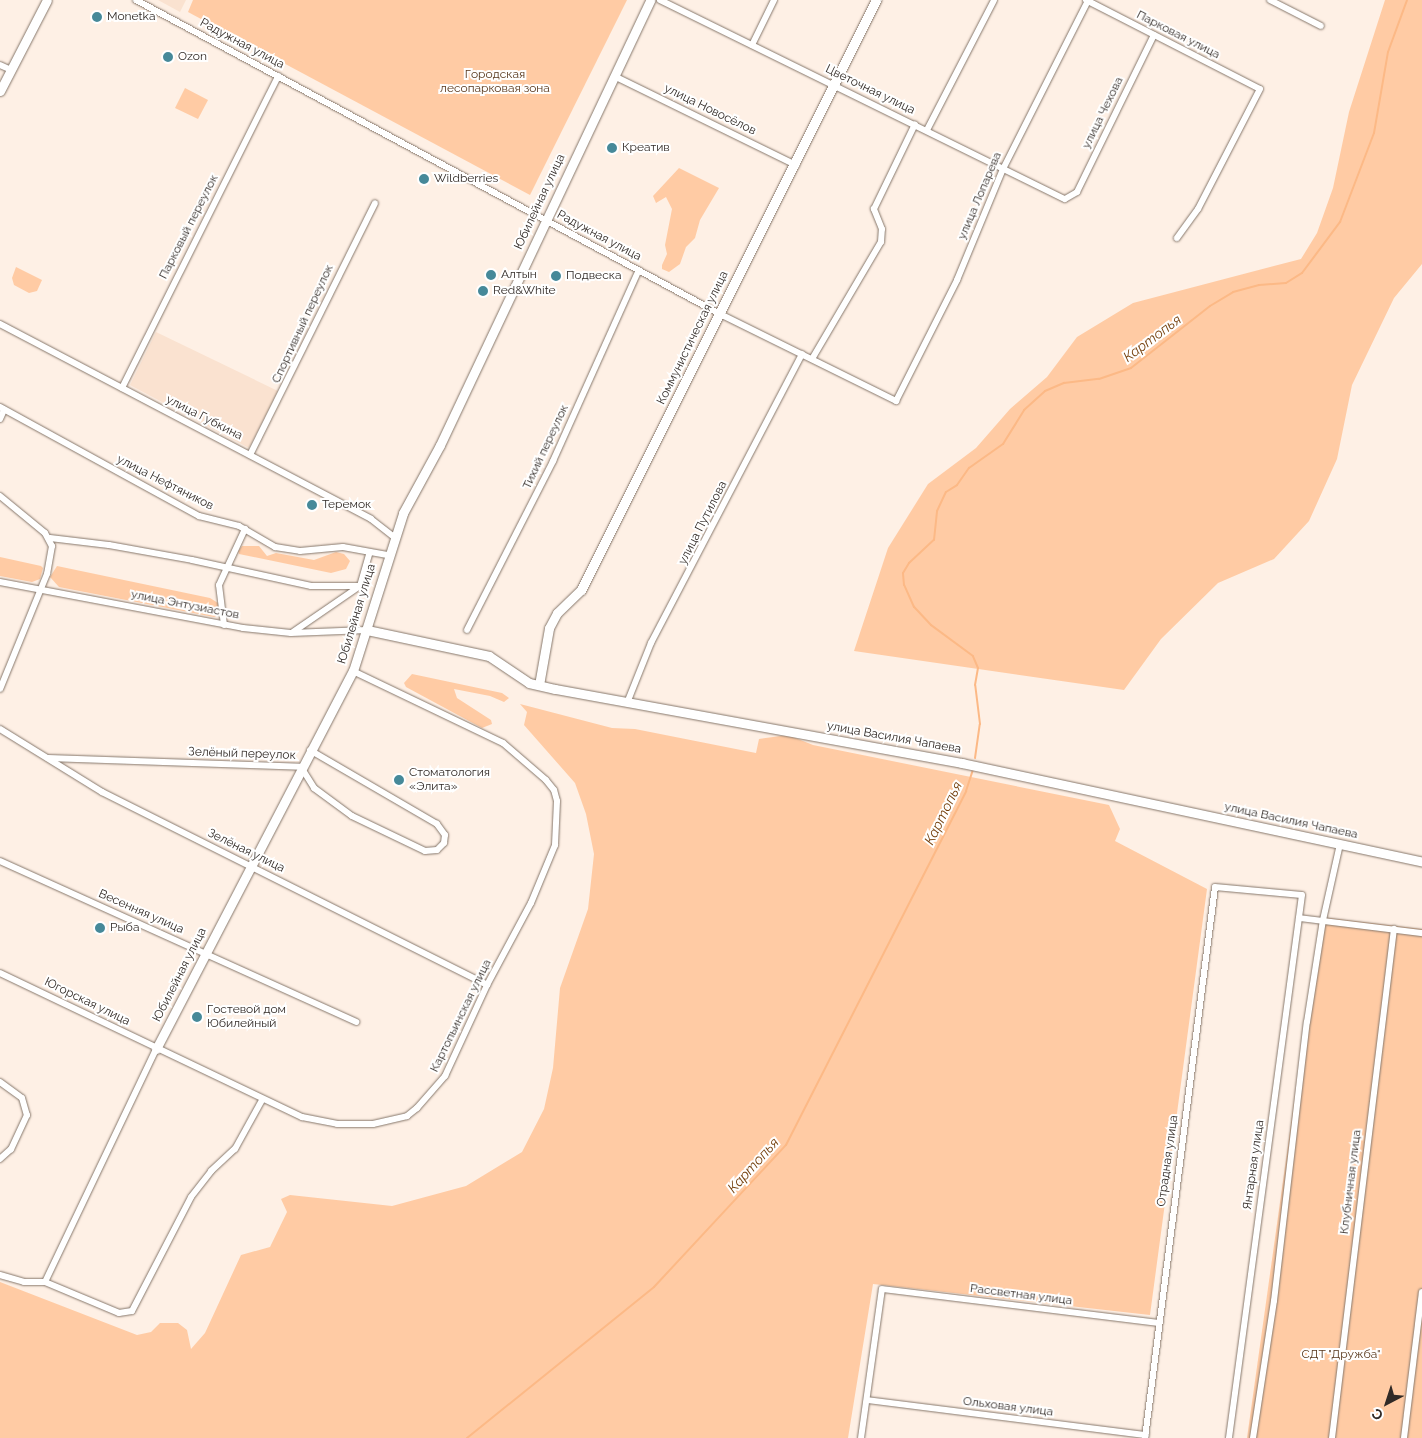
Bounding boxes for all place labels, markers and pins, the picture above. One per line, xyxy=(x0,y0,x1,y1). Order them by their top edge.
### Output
place label: Monetka xyxy=(107,10,155,24)
marker: Monetka xyxy=(91,11,103,23)
place label: Ozon xyxy=(178,50,207,64)
marker: Ozon xyxy=(162,51,174,63)
place label: Креатив xyxy=(622,141,670,155)
marker: Креатив xyxy=(606,142,618,154)
place label: Wildberries xyxy=(434,172,498,186)
marker: Wildberries xyxy=(418,173,430,185)
place label: Алтын xyxy=(501,268,537,282)
marker: Алтын xyxy=(485,269,497,281)
place label: Подвеска xyxy=(566,269,621,283)
marker: Подвеска xyxy=(550,270,562,282)
place label: Red&White xyxy=(493,284,556,298)
marker: Red&White xyxy=(477,285,489,297)
place label: Теремок xyxy=(322,498,371,512)
marker: Теремок xyxy=(306,499,318,511)
place label: Стоматология «Элита» xyxy=(409,766,490,794)
marker: Стоматология «Элита» xyxy=(393,774,405,786)
place label: Рыба xyxy=(110,921,139,935)
marker: Рыба xyxy=(94,922,106,934)
place label: Гостевой дом Юбилейный xyxy=(207,1003,286,1031)
marker: Гостевой дом Юбилейный xyxy=(191,1011,203,1023)

